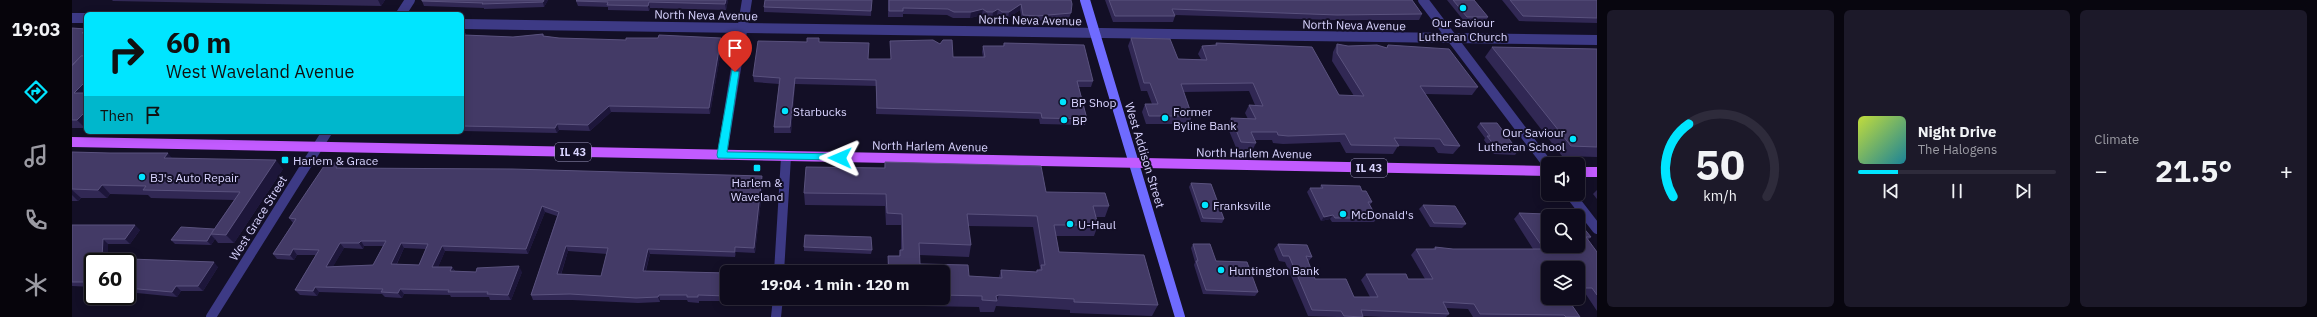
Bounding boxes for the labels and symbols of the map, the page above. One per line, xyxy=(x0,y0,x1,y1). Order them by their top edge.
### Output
marker: Our Saviour Lutheran Church xyxy=(1458,3,1468,13)
street label: North Neva Avenue xyxy=(654,7,758,23)
street label: North Neva Avenue xyxy=(978,12,1082,28)
place label: Our Saviour Lutheran Church xyxy=(1418,15,1508,44)
street label: North Neva Avenue xyxy=(1302,17,1406,33)
pin xyxy=(718,31,752,72)
place label: BP Shop xyxy=(1071,95,1116,110)
marker: BP Shop xyxy=(1058,97,1068,107)
street label: West Addison Street xyxy=(1122,100,1168,210)
place label: Starbucks xyxy=(793,104,847,119)
place label: Former Byline Bank xyxy=(1173,104,1237,133)
marker: Starbucks xyxy=(780,106,790,116)
place label: BP xyxy=(1072,113,1087,128)
marker: Former Byline Bank xyxy=(1160,113,1170,123)
marker: BP xyxy=(1059,115,1069,125)
place label: Our Saviour Lutheran School xyxy=(1478,125,1566,154)
marker: Our Saviour Lutheran School xyxy=(1568,134,1578,144)
position arrow xyxy=(819,137,861,179)
street label: North Harlem Avenue xyxy=(872,137,989,155)
road number: IL 43 xyxy=(555,143,591,161)
street label: North Harlem Avenue xyxy=(1196,144,1313,162)
place label: Harlem & Grace xyxy=(293,153,379,168)
marker: Harlem & Grace xyxy=(280,155,290,165)
road number: IL 43 xyxy=(1351,159,1387,177)
marker: Harlem & Waveland xyxy=(752,163,762,173)
place label: BJ's Auto Repair xyxy=(150,170,239,185)
marker: BJ's Auto Repair xyxy=(137,172,147,182)
street label: West Grace Street xyxy=(226,173,290,263)
place label: Harlem & Waveland xyxy=(731,175,783,204)
place label: Franksville xyxy=(1213,198,1271,213)
marker: Franksville xyxy=(1200,200,1210,210)
place label: McDonald's xyxy=(1351,207,1414,222)
marker: McDonald's xyxy=(1338,209,1348,219)
place label: U-Haul xyxy=(1078,217,1116,232)
marker: U-Haul xyxy=(1065,219,1075,229)
speed limit sign: 60 xyxy=(84,253,136,305)
place label: Huntington Bank xyxy=(1229,263,1320,278)
marker: Huntington Bank xyxy=(1216,265,1226,275)

